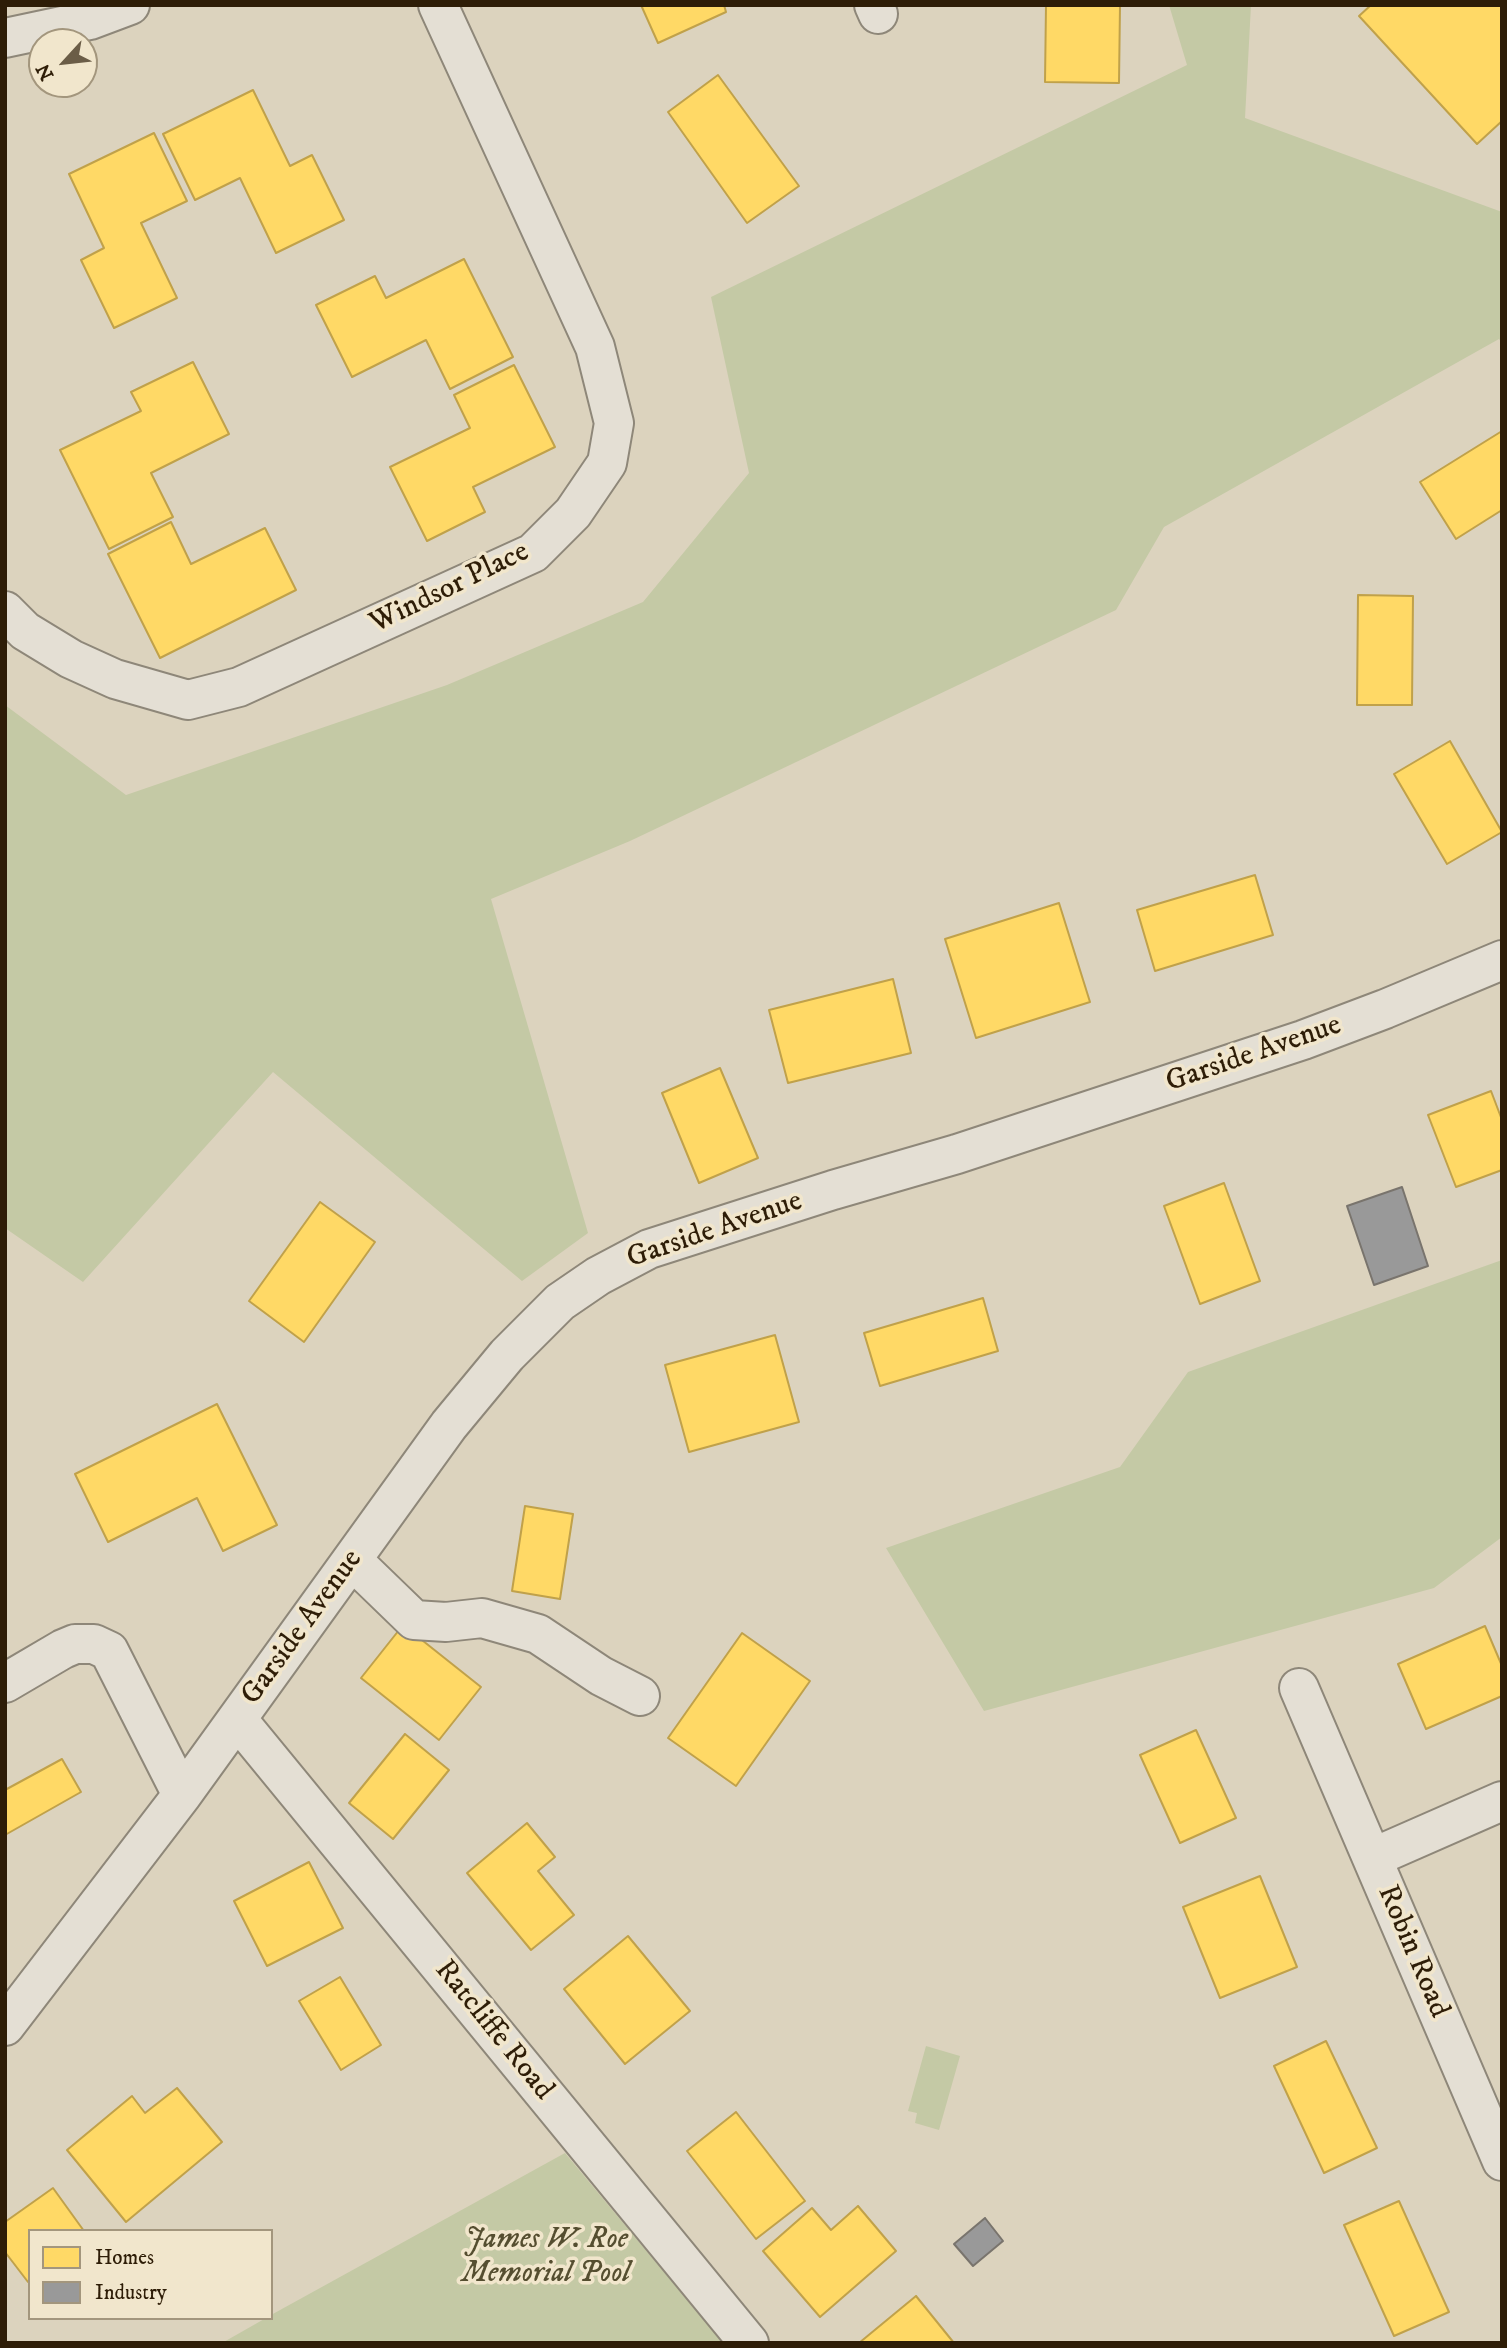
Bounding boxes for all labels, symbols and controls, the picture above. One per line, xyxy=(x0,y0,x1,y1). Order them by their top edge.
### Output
north arrow xyxy=(28,28,98,98)
text: N xyxy=(32,60,59,84)
street label: Windsor Place xyxy=(365,535,535,643)
street label: Garside Avenue xyxy=(1162,1008,1346,1102)
street label: Garside Avenue xyxy=(623,1184,807,1278)
street label: Garside Avenue xyxy=(235,1543,371,1713)
street label: Robin Road xyxy=(1368,1880,1456,2024)
street label: Ratcliffe Road xyxy=(426,1954,560,2108)
park label: James W. Roe Memorial Pool xyxy=(462,2223,630,2294)
legend xyxy=(28,2229,273,2320)
text: Homes xyxy=(95,2245,154,2271)
text: Industry xyxy=(95,2280,167,2306)

